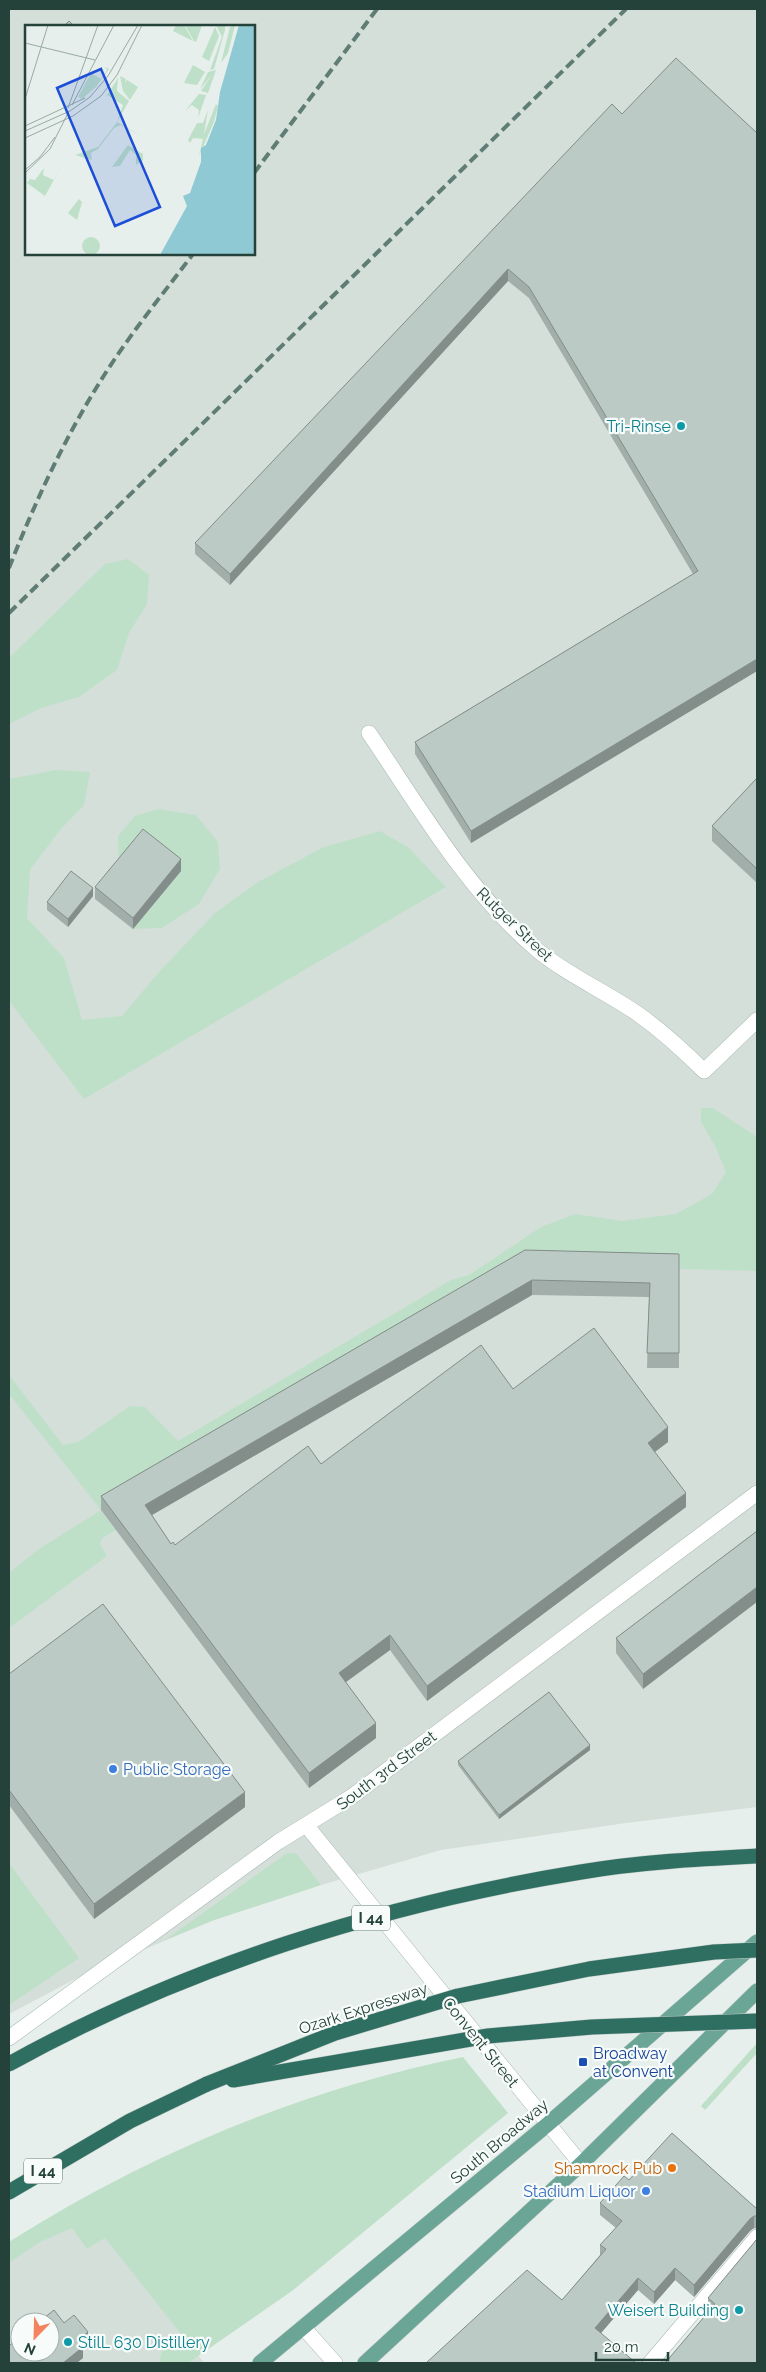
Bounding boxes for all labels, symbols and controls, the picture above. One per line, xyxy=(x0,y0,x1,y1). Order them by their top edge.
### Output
inset map xyxy=(25,25,255,255)
place label: Tri-Rinse xyxy=(607,417,671,436)
marker: Tri-Rinse xyxy=(675,420,687,432)
street label: Rutger Street xyxy=(473,883,557,966)
street label: South 3rd Street xyxy=(333,1726,440,1814)
place label: Public Storage xyxy=(123,1760,231,1779)
marker: Public Storage xyxy=(107,1763,119,1775)
road number: I 44 xyxy=(352,1906,390,1930)
street label: Ozark Expressway xyxy=(296,1979,430,2038)
street label: Convent Street xyxy=(439,1993,523,2092)
place label: Broadway at Convent xyxy=(593,2044,674,2081)
marker: Broadway at Convent xyxy=(577,2056,589,2068)
street label: South Broadway xyxy=(447,2095,552,2188)
road number: I 44 xyxy=(24,2158,62,2184)
place label: Shamrock Pub xyxy=(554,2159,662,2178)
marker: Shamrock Pub xyxy=(666,2162,678,2174)
place label: Stadium Liquor xyxy=(523,2182,636,2201)
marker: Stadium Liquor xyxy=(640,2185,652,2197)
place label: Weisert Building xyxy=(608,2301,729,2320)
marker: Weisert Building xyxy=(733,2304,745,2316)
north arrow xyxy=(10,2312,60,2362)
scale bar xyxy=(596,2330,668,2362)
place label: StilL 630 Distillery xyxy=(78,2333,210,2352)
marker: StilL 630 Distillery xyxy=(62,2336,74,2348)
text: 20 m xyxy=(604,2338,639,2356)
text: N xyxy=(22,2340,38,2358)

